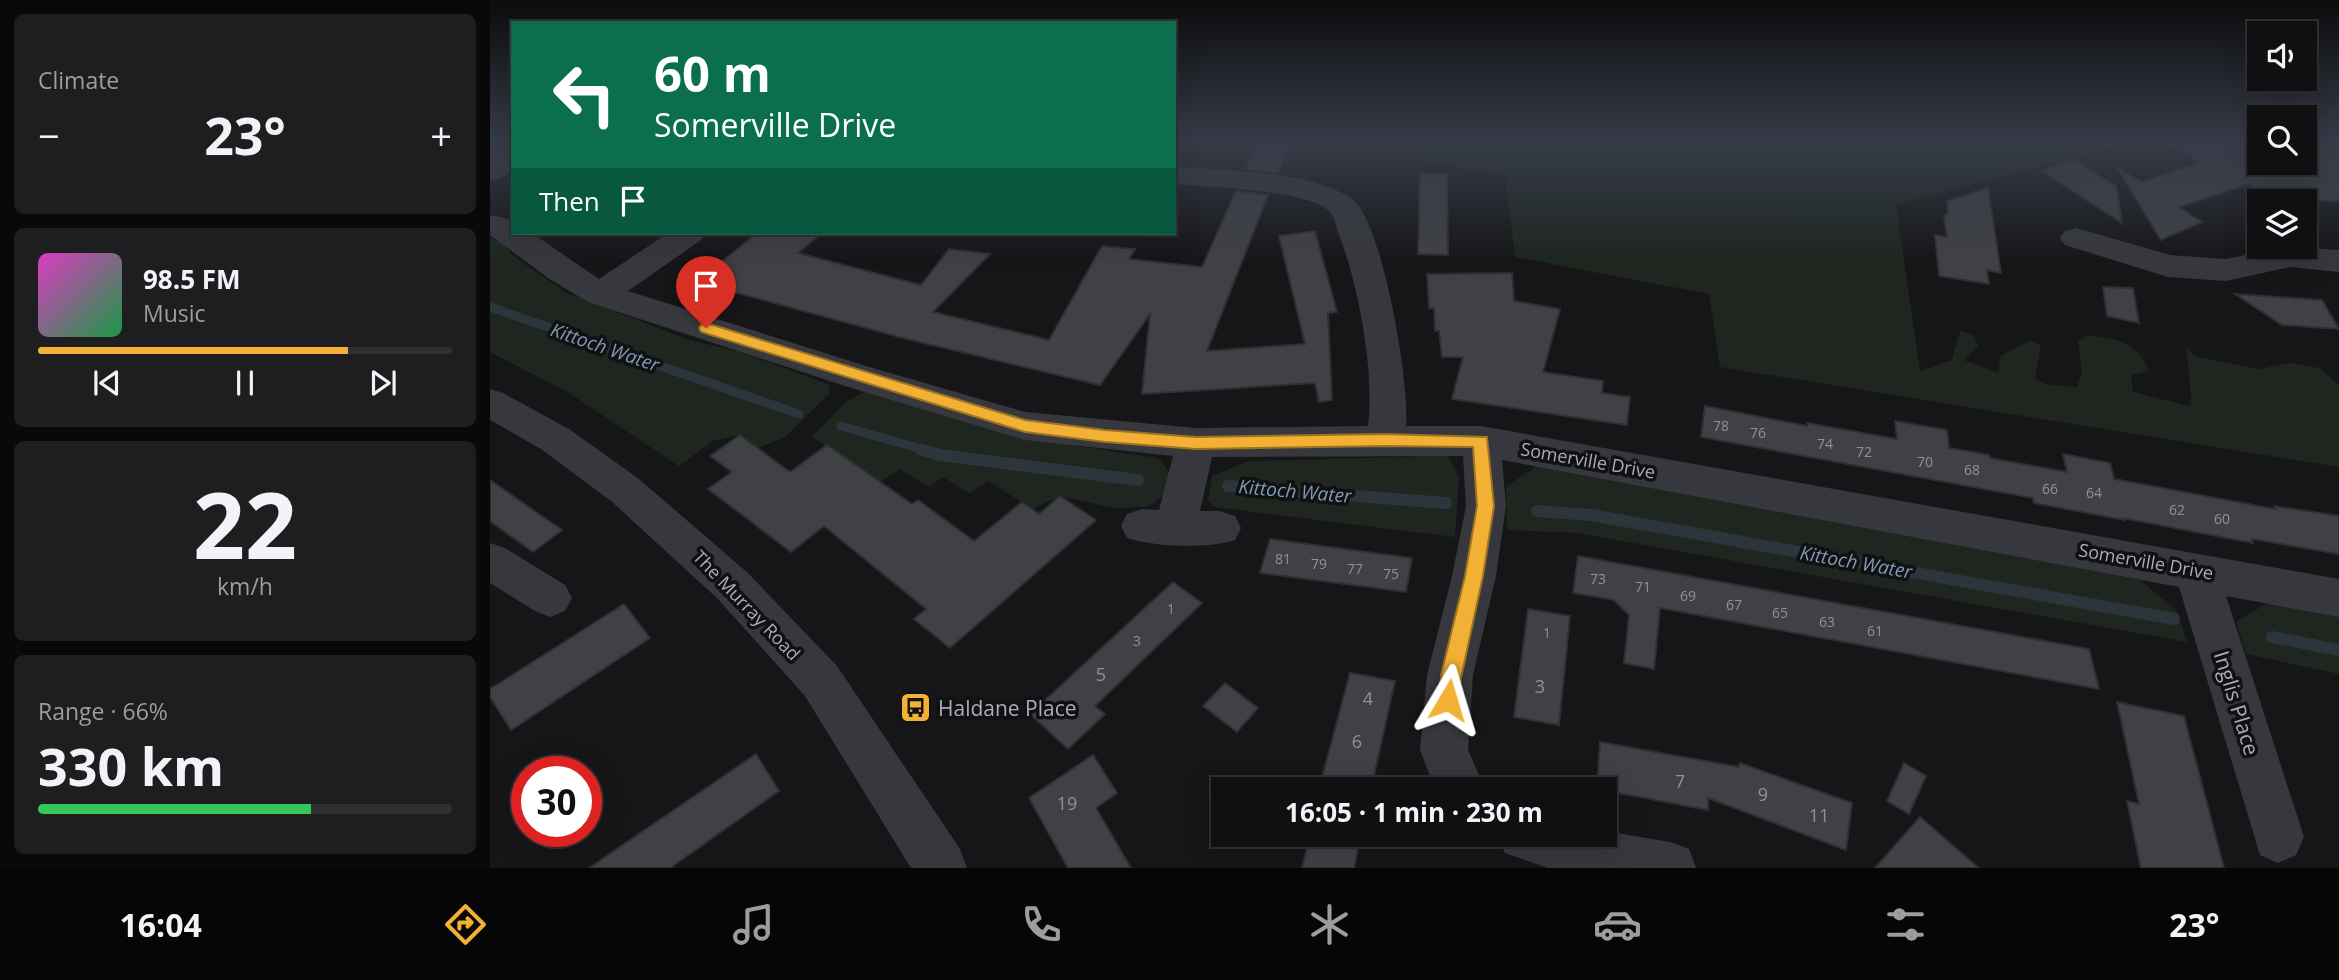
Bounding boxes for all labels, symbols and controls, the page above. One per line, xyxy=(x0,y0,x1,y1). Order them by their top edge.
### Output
map controls xyxy=(2247,21,2317,259)
button: sound xyxy=(2247,21,2317,91)
text: 60 m xyxy=(654,40,771,106)
icon: left xyxy=(539,49,630,140)
text: Climate xyxy=(38,64,119,96)
text: 23° xyxy=(204,99,286,170)
text: Somerville Drive xyxy=(654,103,896,146)
button: search xyxy=(2247,105,2317,175)
text: − xyxy=(38,109,60,161)
text: + xyxy=(430,109,452,161)
icon: arrive xyxy=(614,182,652,220)
text: Then xyxy=(539,183,600,219)
button: layers xyxy=(2247,189,2317,259)
pin xyxy=(676,256,736,328)
text: 98.5 FM xyxy=(143,261,241,297)
icon: arrive xyxy=(687,267,725,305)
text: Music xyxy=(143,297,206,329)
water label: Kittoch Water xyxy=(547,316,664,378)
icon: previous xyxy=(88,364,126,402)
icon: pause xyxy=(226,364,264,402)
icon: next xyxy=(364,364,402,402)
house number: 78 xyxy=(1713,416,1729,435)
house number: 76 xyxy=(1750,423,1766,442)
house number: 74 xyxy=(1817,434,1833,453)
street label: Somerville Drive xyxy=(1519,436,1657,484)
house number: 72 xyxy=(1856,442,1872,461)
house number: 70 xyxy=(1917,452,1933,471)
house number: 68 xyxy=(1964,460,1980,479)
text: 22 xyxy=(193,462,297,586)
water label: Kittoch Water xyxy=(1237,473,1354,509)
house number: 66 xyxy=(2042,479,2058,498)
house number: 64 xyxy=(2086,483,2102,502)
house number: 62 xyxy=(2169,500,2185,519)
house number: 60 xyxy=(2214,509,2230,528)
street label: Somerville Drive xyxy=(2077,537,2215,585)
water label: Kittoch Water xyxy=(1798,539,1916,585)
street label: The Murray Road xyxy=(688,545,806,665)
house number: 81 xyxy=(1275,549,1291,568)
house number: 79 xyxy=(1311,554,1327,573)
house number: 77 xyxy=(1347,559,1363,578)
house number: 75 xyxy=(1383,564,1399,583)
house number: 73 xyxy=(1590,569,1606,588)
text: km/h xyxy=(217,570,273,602)
house number: 71 xyxy=(1635,577,1651,596)
house number: 69 xyxy=(1680,586,1696,605)
house number: 67 xyxy=(1726,595,1742,614)
house number: 1 xyxy=(1167,599,1175,618)
house number: 65 xyxy=(1772,603,1788,622)
house number: 63 xyxy=(1819,612,1835,631)
house number: 61 xyxy=(1867,621,1883,640)
house number: 1 xyxy=(1543,623,1551,642)
house number: 3 xyxy=(1133,631,1141,650)
street label: Inglis Place xyxy=(2208,647,2266,759)
house number: 5 xyxy=(1096,662,1106,686)
position arrow xyxy=(1411,663,1485,737)
house number: 3 xyxy=(1535,674,1545,698)
house number: 4 xyxy=(1363,686,1373,710)
bus stop icon: Haldane Place xyxy=(898,691,932,725)
place label: Haldane Place xyxy=(938,694,1077,722)
text: Range · 66% xyxy=(38,695,168,727)
house number: 6 xyxy=(1352,729,1362,753)
text: 330 km xyxy=(38,730,224,801)
speed limit sign: 30 xyxy=(511,756,602,847)
house number: 7 xyxy=(1675,769,1685,793)
house number: 9 xyxy=(1758,782,1768,806)
house number: 19 xyxy=(1057,791,1077,815)
text: 16:05 · 1 min · 230 m xyxy=(1285,794,1543,830)
house number: 11 xyxy=(1809,803,1829,827)
icon: directions xyxy=(441,900,490,949)
icon: music xyxy=(729,900,778,949)
icon: phone xyxy=(1017,900,1066,949)
icon: climate xyxy=(1305,900,1354,949)
icon: car xyxy=(1593,900,1642,949)
icon: filters xyxy=(1881,900,1930,949)
text: 16:04 xyxy=(120,903,202,946)
text: 23° xyxy=(2169,903,2219,946)

